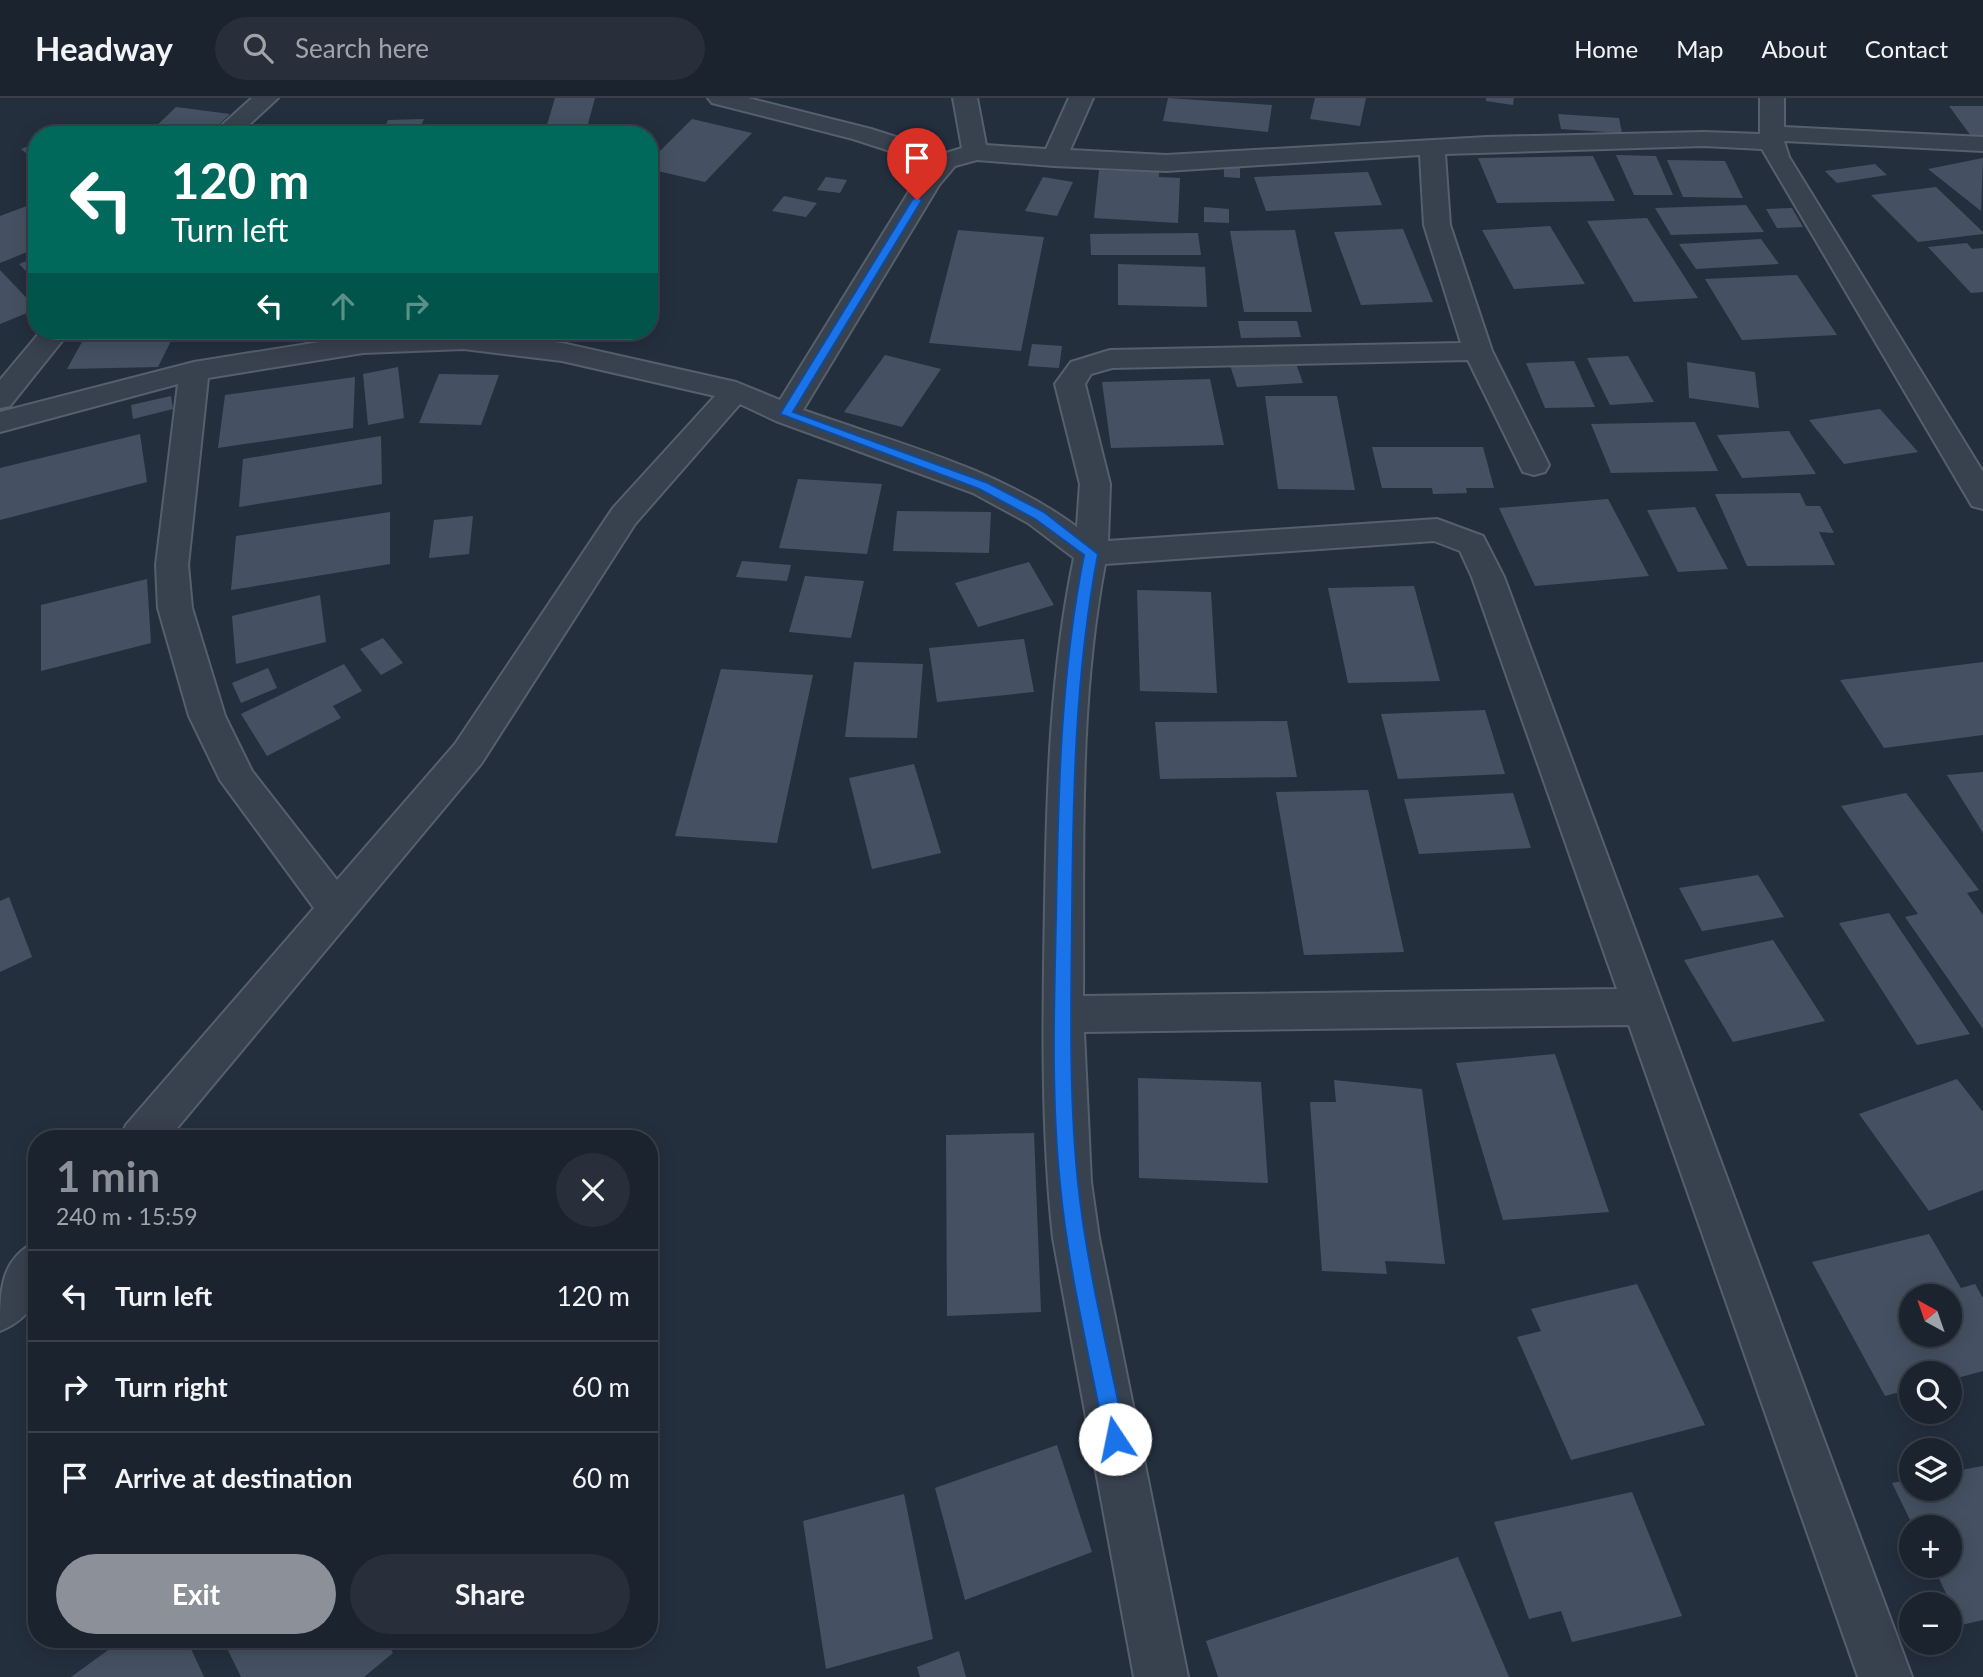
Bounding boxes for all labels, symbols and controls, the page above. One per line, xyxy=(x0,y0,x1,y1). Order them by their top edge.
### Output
search box xyxy=(215,17,705,80)
text: Headway xyxy=(35,28,173,68)
icon: search xyxy=(239,29,277,67)
text: Search here xyxy=(295,32,429,64)
text: Home xyxy=(1574,34,1638,63)
text: Map xyxy=(1676,34,1724,63)
text: About xyxy=(1762,34,1827,63)
text: Contact xyxy=(1865,34,1948,63)
pin xyxy=(887,128,947,200)
icon: arrive xyxy=(898,139,936,177)
text: 120 m xyxy=(171,151,309,209)
icon: left xyxy=(56,154,147,245)
text: Turn left xyxy=(171,210,288,249)
icon: left xyxy=(251,287,289,325)
icon: ahead xyxy=(324,287,362,325)
icon: right xyxy=(397,287,435,325)
text: 1 min xyxy=(56,1151,160,1201)
button: close xyxy=(556,1153,630,1227)
text: 240 m · 15:59 xyxy=(56,1202,198,1230)
icon: left xyxy=(56,1277,94,1315)
text: Turn left xyxy=(115,1280,212,1312)
text: 120 m xyxy=(557,1280,630,1312)
north arrow xyxy=(1899,1284,1962,1348)
map controls xyxy=(1899,1284,1962,1655)
button: search xyxy=(1899,1361,1962,1424)
icon: right xyxy=(56,1368,94,1406)
text: Turn right xyxy=(115,1371,228,1403)
text: 60 m xyxy=(572,1371,630,1403)
position arrow xyxy=(1078,1402,1152,1476)
button: layers xyxy=(1899,1438,1962,1501)
icon: arrive xyxy=(56,1459,94,1497)
text: Arrive at destination xyxy=(115,1462,352,1494)
text: 60 m xyxy=(572,1462,630,1494)
button: + xyxy=(1899,1515,1962,1578)
button: Exit xyxy=(56,1554,336,1634)
button: Share xyxy=(350,1554,630,1634)
button: − xyxy=(1899,1592,1962,1655)

